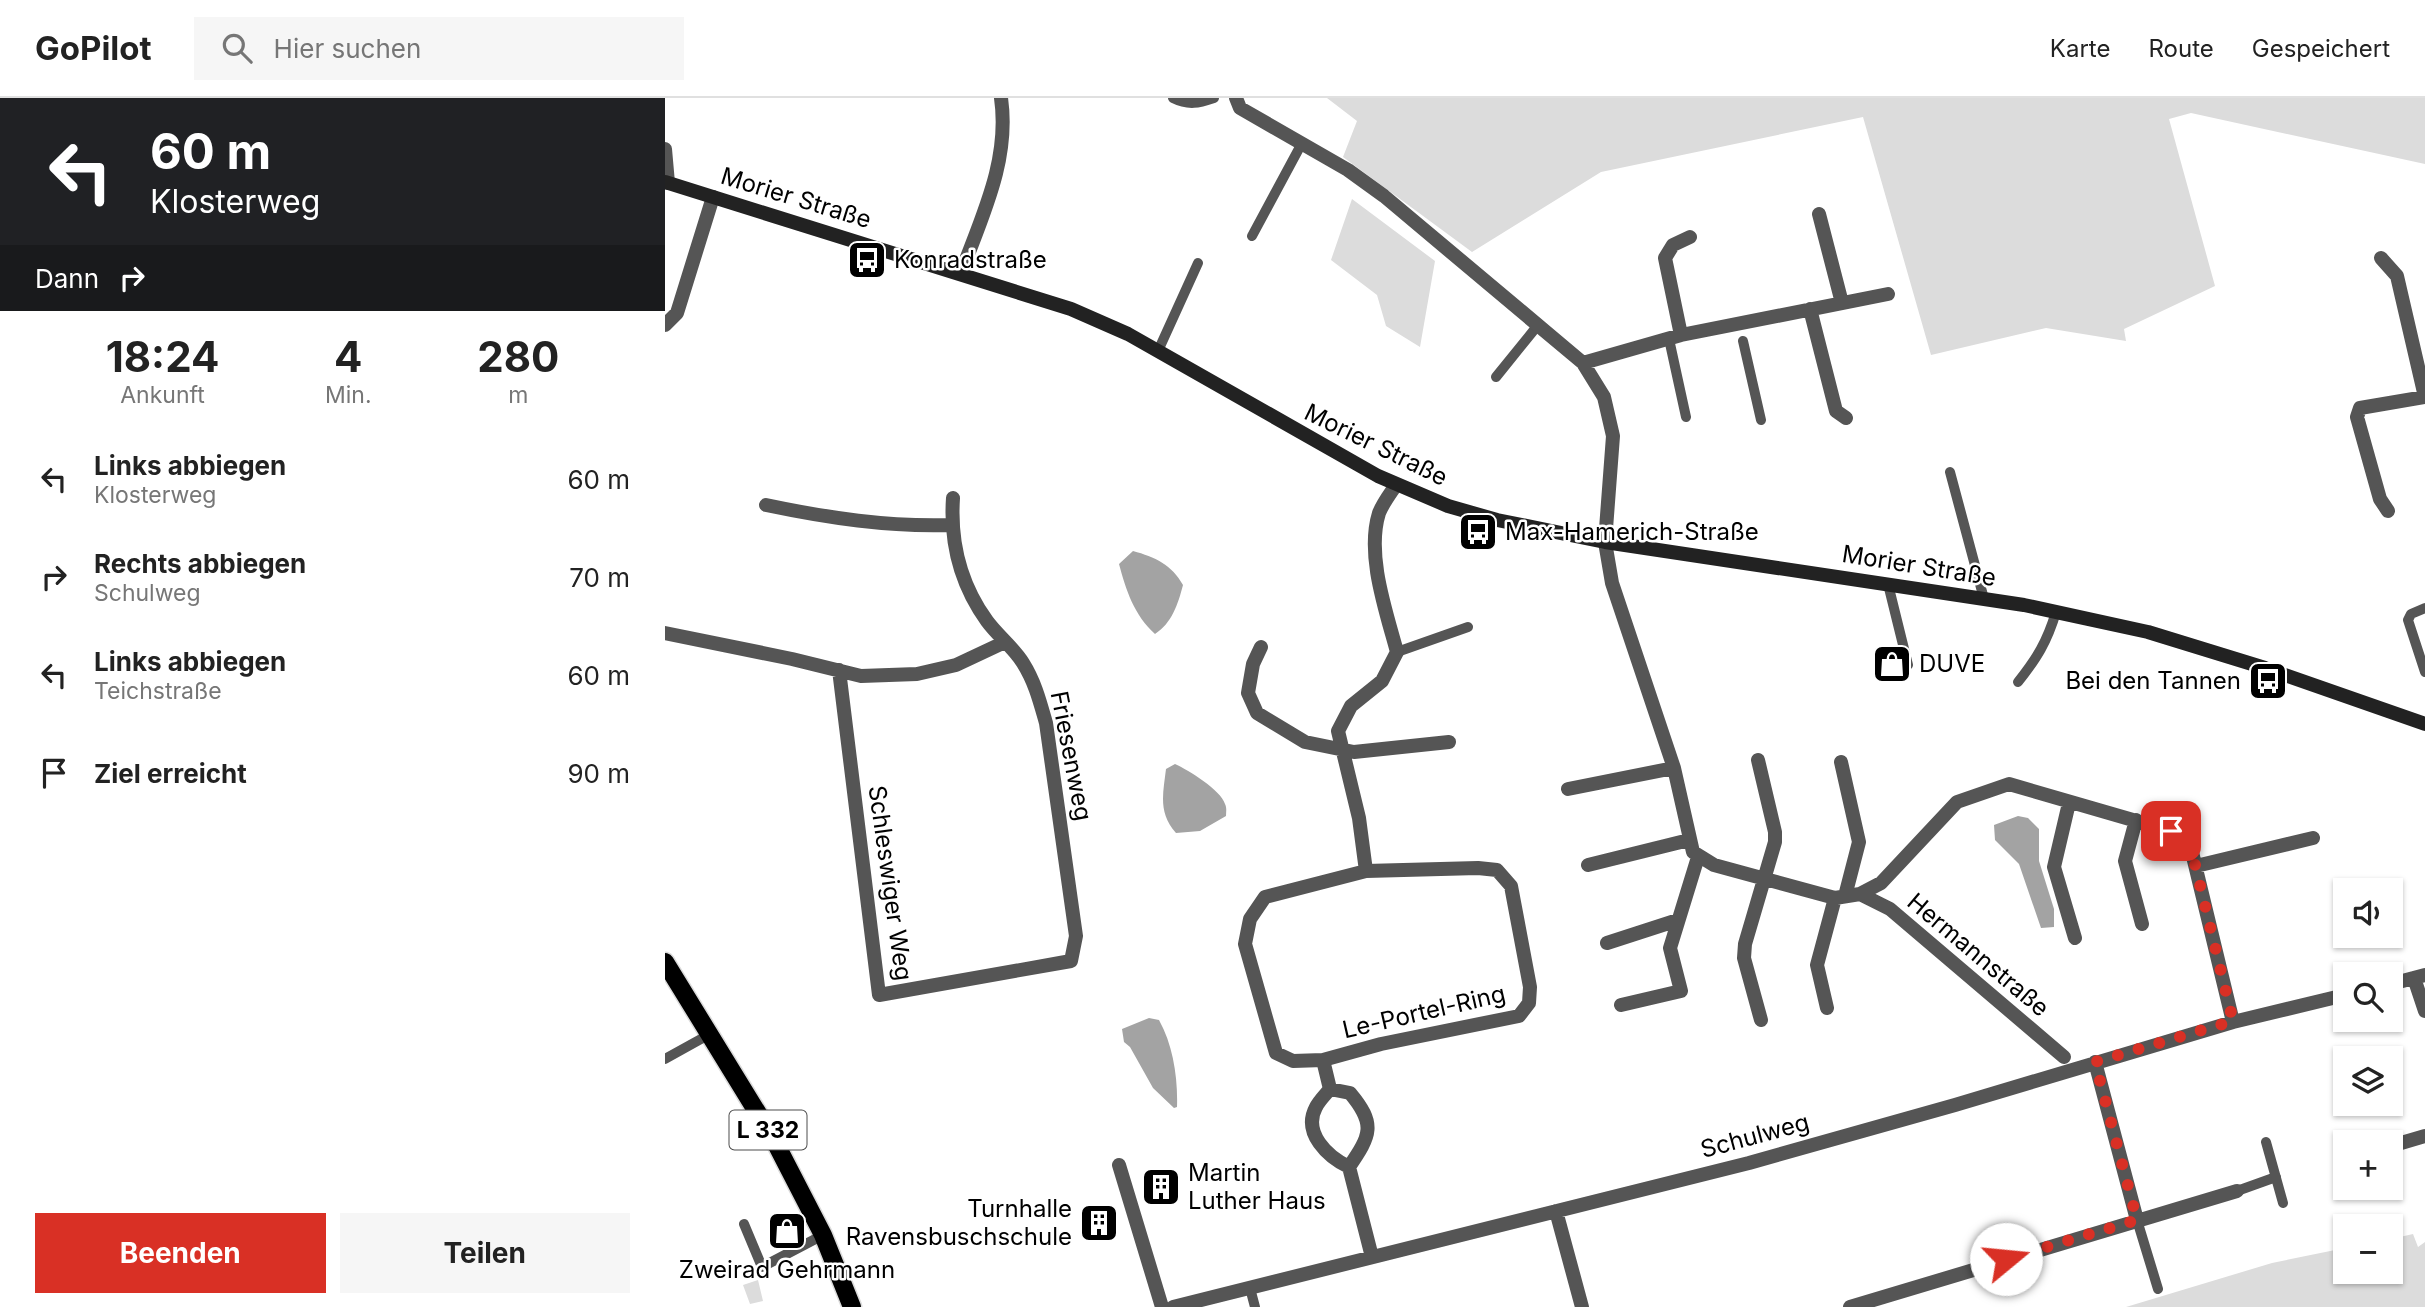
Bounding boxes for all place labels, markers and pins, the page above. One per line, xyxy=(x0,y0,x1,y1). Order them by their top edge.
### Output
bus stop icon: Konradstraße xyxy=(846,239,888,281)
place label: Konradstraße xyxy=(894,245,1047,274)
bus stop icon: Max-Hamerich-Straße xyxy=(1457,511,1499,553)
place label: Max-Hamerich-Straße xyxy=(1505,517,1759,546)
shop icon: DUVE xyxy=(1871,643,1913,685)
place label: DUVE xyxy=(1919,649,1985,678)
bus stop icon: Bei den Tannen xyxy=(2247,660,2289,702)
place label: Bei den Tannen xyxy=(2065,666,2241,695)
pin xyxy=(2141,801,2201,861)
place label: Martin Luther Haus xyxy=(1188,1158,1326,1215)
building icon: Martin Luther Haus xyxy=(1140,1166,1182,1208)
place label: Turnhalle Ravensbuschschule xyxy=(846,1194,1072,1251)
building icon: Turnhalle Ravensbuschschule xyxy=(1078,1202,1120,1244)
shop icon: Zweirad Gehrmann xyxy=(766,1210,808,1252)
place label: Zweirad Gehrmann xyxy=(679,1255,895,1284)

